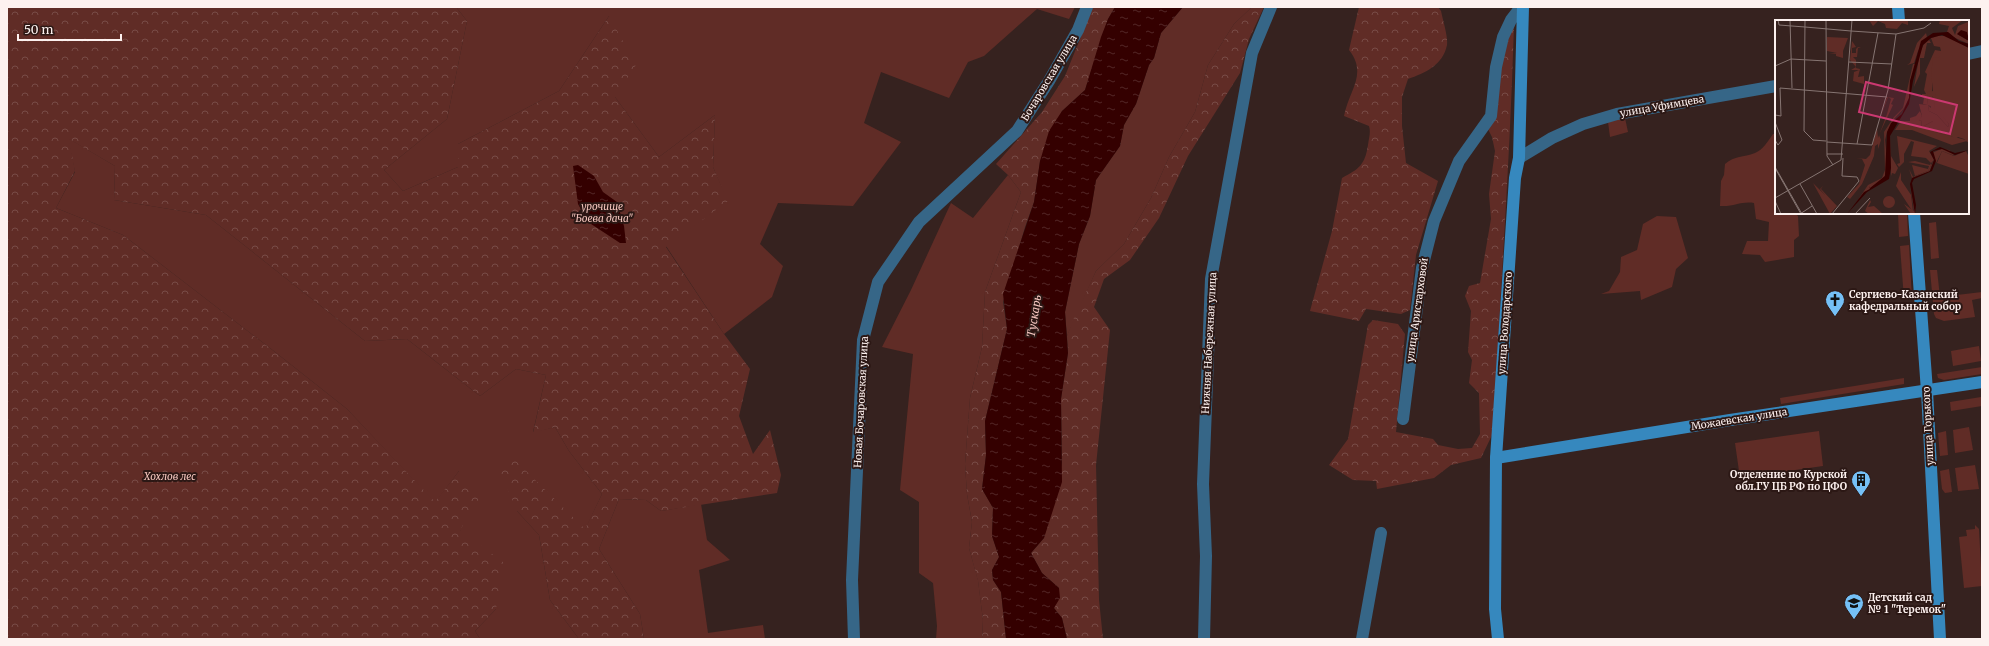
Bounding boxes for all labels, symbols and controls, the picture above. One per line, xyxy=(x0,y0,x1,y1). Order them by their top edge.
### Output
scale bar xyxy=(18,16,121,42)
inset map xyxy=(1775,20,1969,214)
text: 50 m xyxy=(24,22,53,37)
street label: Бочаровская улица xyxy=(1018,32,1080,123)
street label: улица Уфимцева xyxy=(1619,92,1706,120)
park label: урочище "Боева дача" xyxy=(571,200,633,225)
street label: улица Аристарховой xyxy=(1403,257,1431,363)
street label: Нижняя Набережная улица xyxy=(1199,271,1219,414)
street label: улица Володарского xyxy=(1495,271,1515,375)
place label: Сергиево-Казанский кафедральный собор xyxy=(1849,288,1962,313)
church icon: Сергиево-Казанский кафедральный собор xyxy=(1824,289,1846,317)
water label: Тускарь xyxy=(1024,294,1044,338)
street label: Новая Бочаровская улица xyxy=(851,335,871,468)
street label: улица Горького xyxy=(1919,386,1937,466)
street label: Можаевская улица xyxy=(1690,405,1789,433)
place label: Отделение по Курской обл.ГУ ЦБ РФ по ЦФО xyxy=(1730,468,1847,493)
building icon: Отделение по Курской обл.ГУ ЦБ РФ по ЦФО xyxy=(1850,469,1872,497)
park label: Хохлов лес xyxy=(143,470,196,483)
place label: Детский сад № 1 "Теремок" xyxy=(1868,591,1946,616)
school or university icon: Детский сад № 1 "Теремок" xyxy=(1843,592,1865,620)

